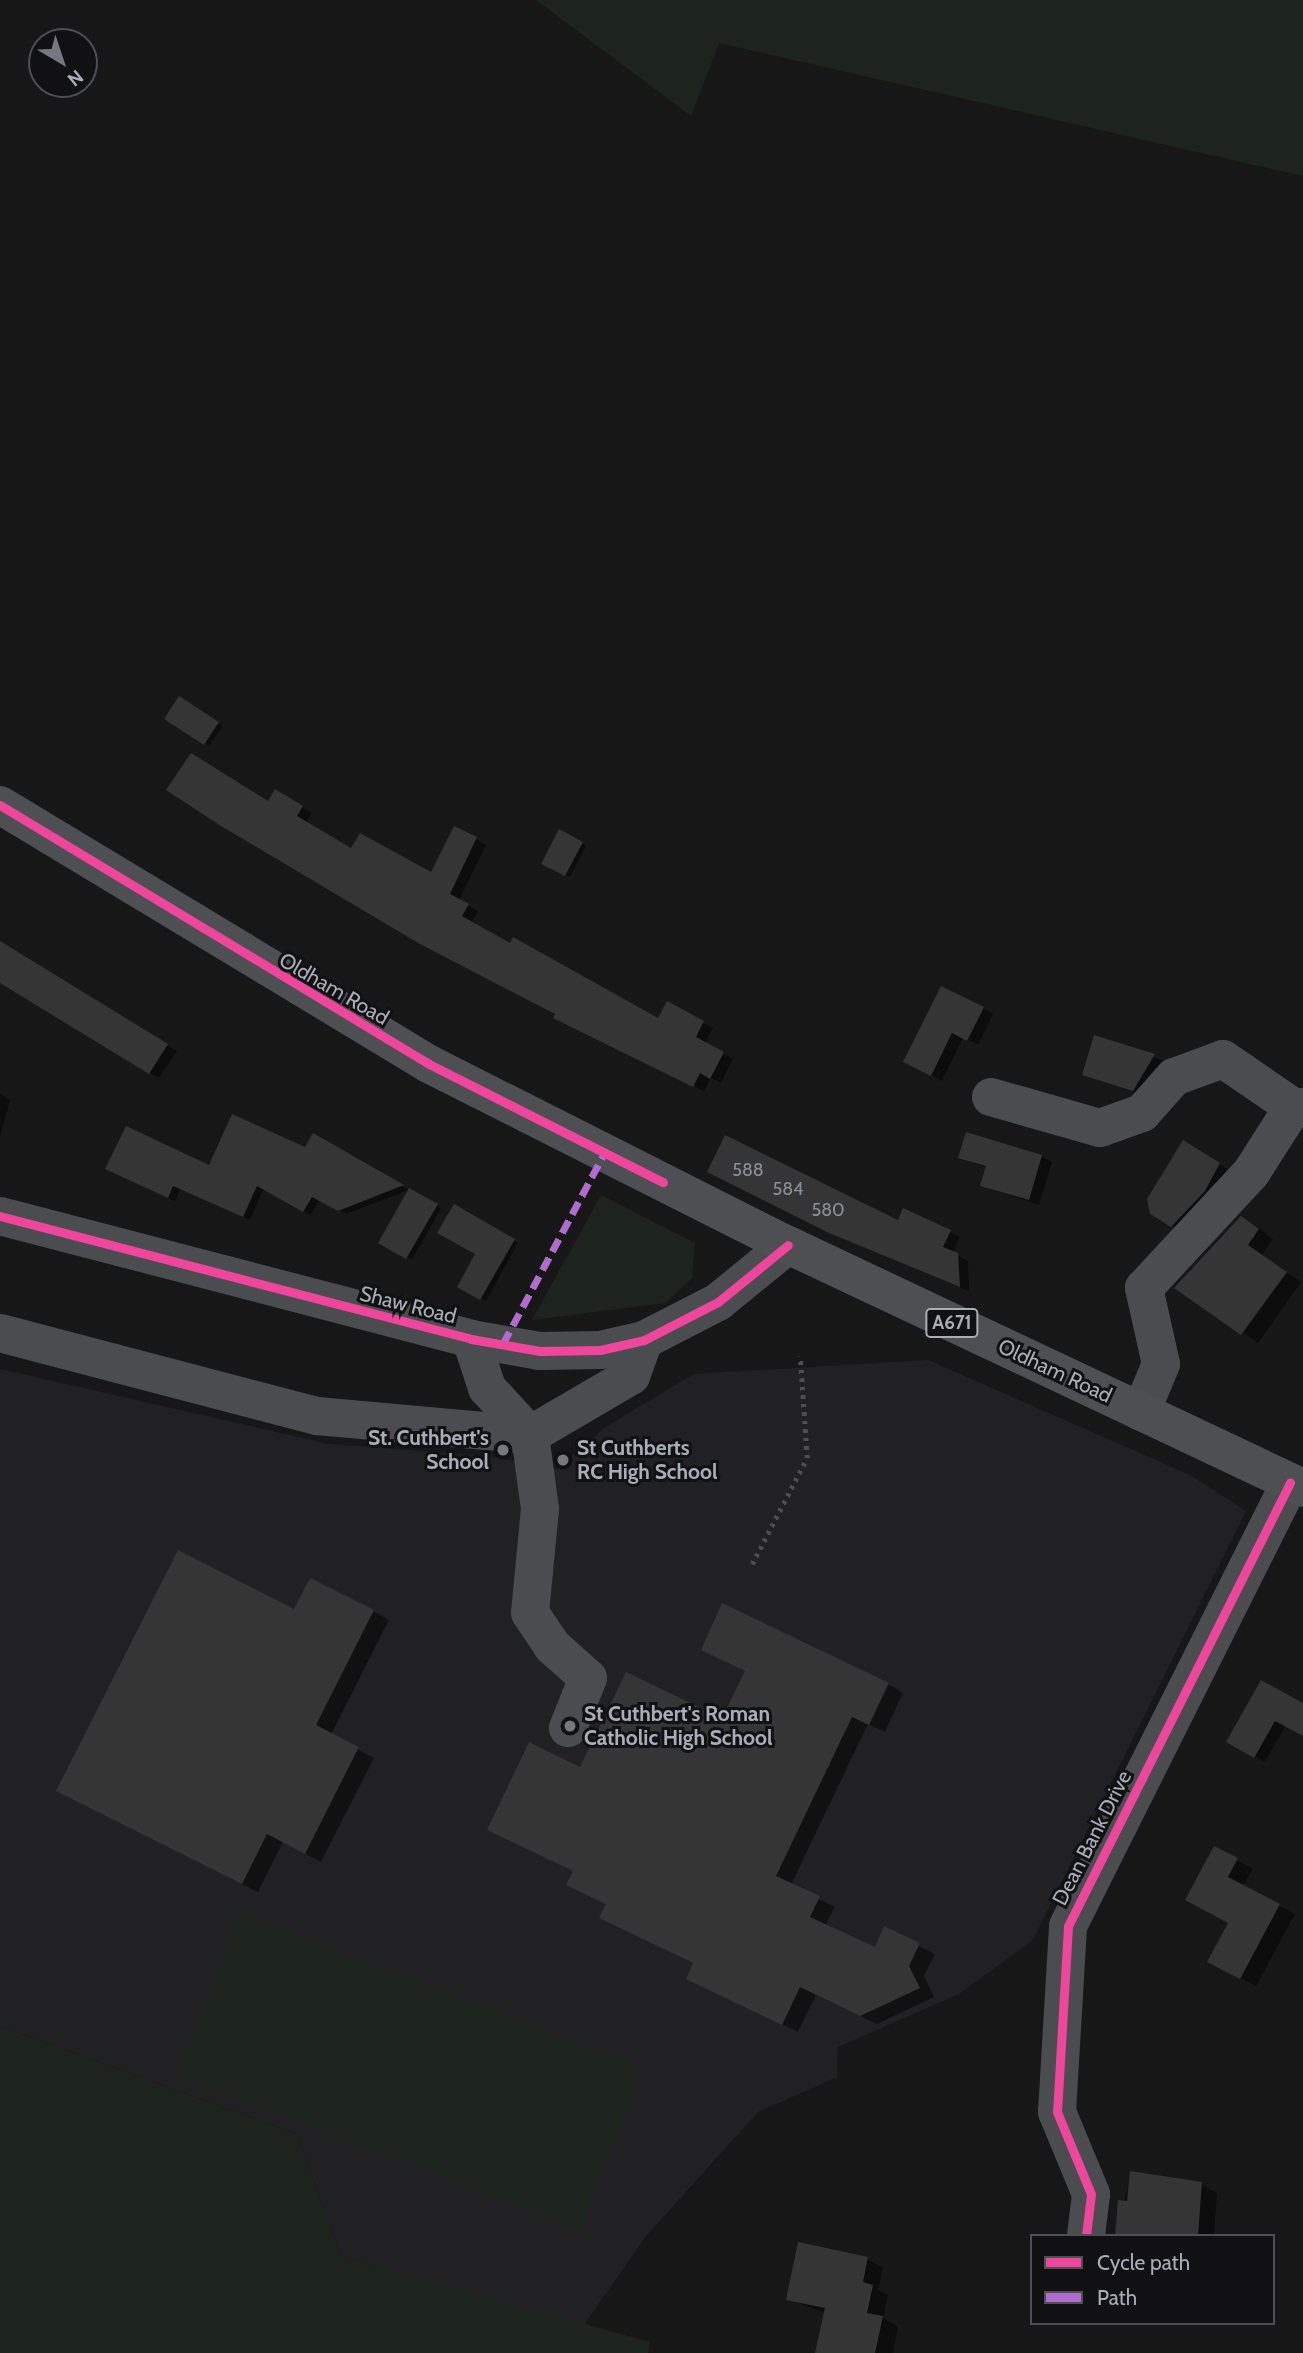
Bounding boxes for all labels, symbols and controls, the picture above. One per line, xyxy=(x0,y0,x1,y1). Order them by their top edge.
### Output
north arrow xyxy=(28,28,98,98)
text: N xyxy=(63,65,88,91)
street label: Oldham Road xyxy=(275,947,393,1031)
house number: 588 xyxy=(732,1159,764,1181)
house number: 584 xyxy=(772,1178,804,1200)
house number: 580 xyxy=(811,1199,845,1221)
street label: Shaw Road xyxy=(357,1281,459,1329)
road number: A671 xyxy=(924,1308,980,1338)
street label: Oldham Road xyxy=(994,1334,1116,1408)
place label: St. Cuthbert's School xyxy=(368,1425,489,1475)
place label: St Cuthberts RC High School xyxy=(577,1435,717,1485)
marker: St. Cuthbert's School xyxy=(495,1442,511,1458)
marker: St Cuthberts RC High School xyxy=(555,1452,571,1468)
place label: St Cuthbert's Roman Catholic High School xyxy=(584,1701,772,1751)
marker: St Cuthbert's Roman Catholic High School xyxy=(562,1718,578,1734)
street label: Dean Bank Drive xyxy=(1047,1766,1137,1910)
legend xyxy=(1030,2234,1275,2325)
text: Cycle path xyxy=(1097,2250,1190,2275)
text: Path xyxy=(1097,2285,1137,2310)

